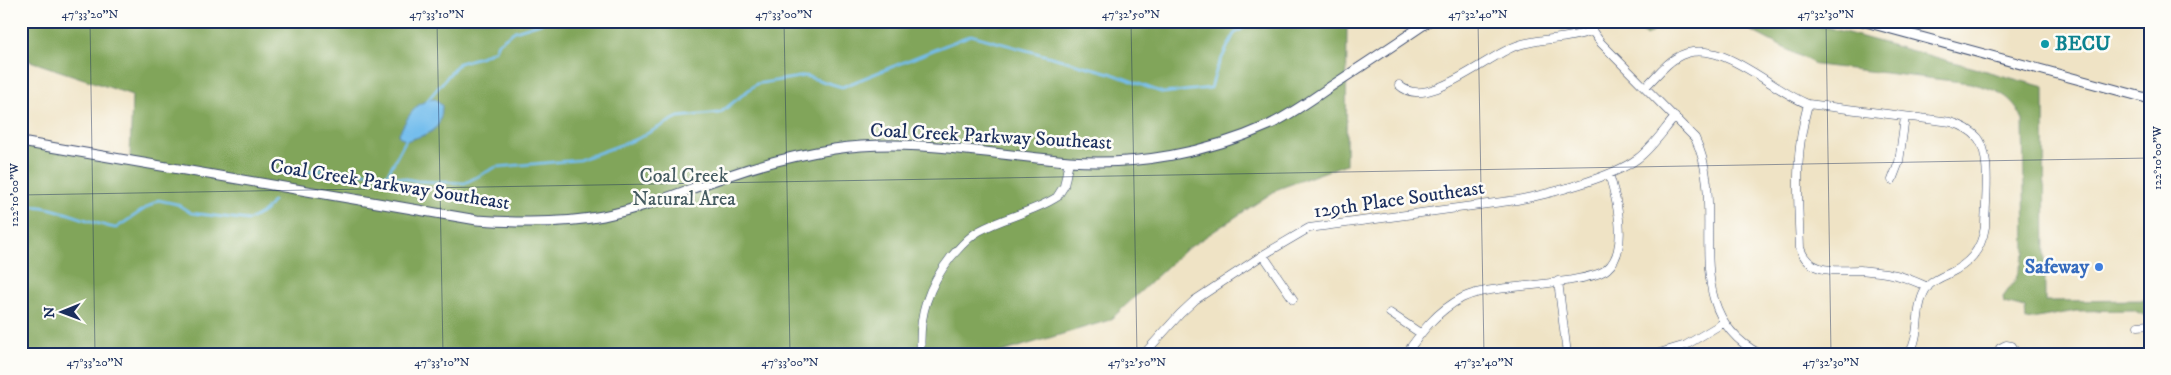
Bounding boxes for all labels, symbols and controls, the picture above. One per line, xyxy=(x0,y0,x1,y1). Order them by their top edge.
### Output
text: 47°33'20"N xyxy=(62,7,119,22)
text: 47°33'10"N xyxy=(409,7,465,22)
text: 47°33'00"N xyxy=(755,7,813,22)
text: 47°32'50"N xyxy=(1102,7,1160,22)
text: 47°32'40"N xyxy=(1448,7,1508,22)
text: 47°32'30"N xyxy=(1798,7,1855,22)
place label: BECU xyxy=(2055,32,2111,57)
marker: BECU xyxy=(2039,38,2051,50)
street label: Coal Creek Parkway Southeast xyxy=(869,118,1113,156)
text: 122°10'00"W xyxy=(2150,125,2165,190)
street label: Coal Creek Parkway Southeast xyxy=(269,154,511,216)
text: 122°10'00"W xyxy=(7,162,22,227)
park label: Coal Creek Natural Area xyxy=(632,164,736,212)
street label: 129th Place Southeast xyxy=(1312,176,1486,224)
place label: Safeway xyxy=(2025,255,2090,280)
marker: Safeway xyxy=(2093,261,2105,273)
north arrow xyxy=(38,288,88,338)
text: N xyxy=(41,306,59,318)
text: 47°33'20"N xyxy=(67,355,124,370)
text: 47°33'10"N xyxy=(414,355,470,370)
text: 47°33'00"N xyxy=(761,355,819,370)
text: 47°32'50"N xyxy=(1108,355,1166,370)
text: 47°32'40"N xyxy=(1454,355,1514,370)
text: 47°32'30"N xyxy=(1803,355,1860,370)

